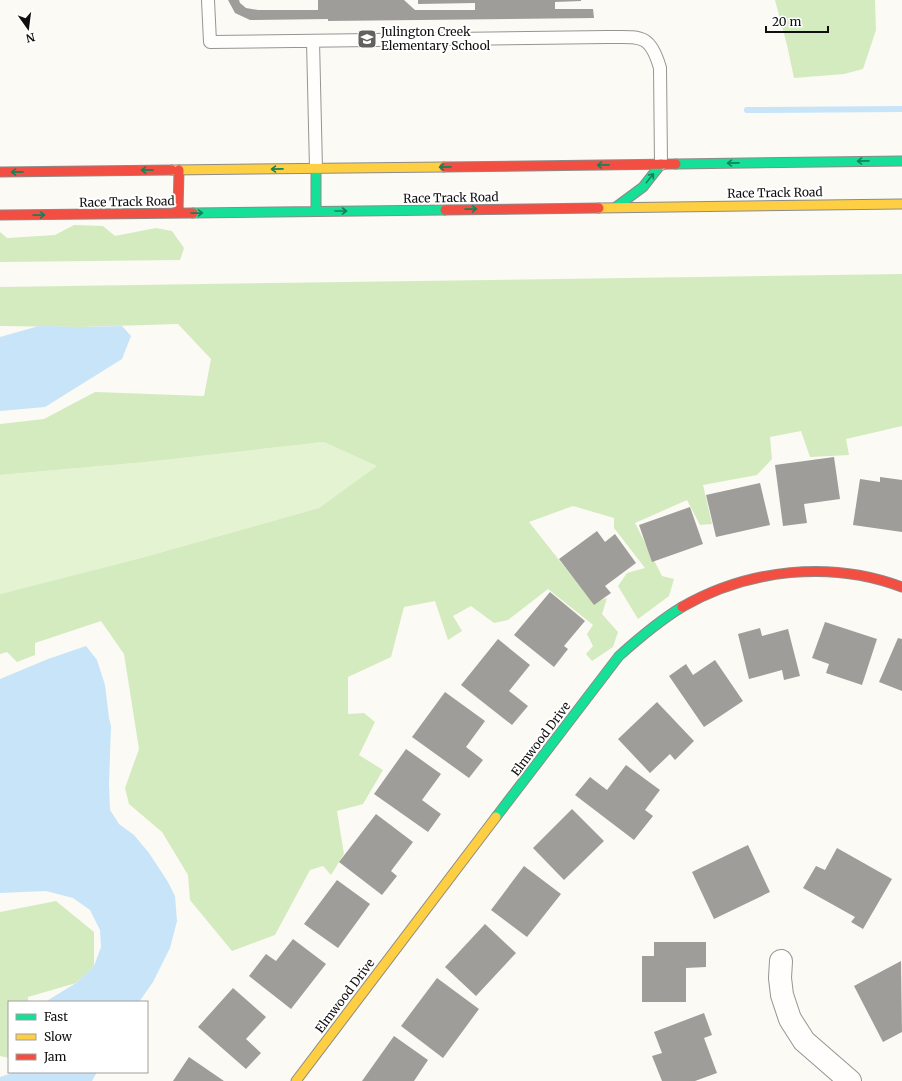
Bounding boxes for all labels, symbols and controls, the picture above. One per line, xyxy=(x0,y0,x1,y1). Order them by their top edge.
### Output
north arrow xyxy=(8,8,48,48)
scale bar xyxy=(766,8,828,34)
text: 20 m xyxy=(772,14,801,29)
place label: Julington Creek Elementary School xyxy=(380,24,491,53)
school or university icon: Julington Creek Elementary School xyxy=(356,28,378,50)
text: N xyxy=(24,30,36,46)
one-way arrow xyxy=(857,157,870,165)
one-way arrow xyxy=(727,159,740,167)
one-way arrow xyxy=(597,161,610,169)
one-way arrow xyxy=(439,163,452,171)
one-way arrow xyxy=(271,165,284,173)
one-way arrow xyxy=(141,167,154,174)
one-way arrow xyxy=(11,168,24,176)
one-way arrow xyxy=(646,172,655,183)
street label: Race Track Road xyxy=(727,184,823,201)
street label: Race Track Road xyxy=(403,189,499,206)
street label: Race Track Road xyxy=(79,193,175,210)
one-way arrow xyxy=(464,206,477,213)
one-way arrow xyxy=(334,207,347,215)
one-way arrow xyxy=(190,209,203,217)
one-way arrow xyxy=(32,211,45,219)
street label: Elmwood Drive xyxy=(508,699,573,779)
street label: Elmwood Drive xyxy=(312,956,377,1036)
legend xyxy=(8,1001,148,1073)
text: Fast xyxy=(44,1009,68,1024)
text: Slow xyxy=(44,1029,73,1044)
text: Jam xyxy=(43,1049,67,1064)

